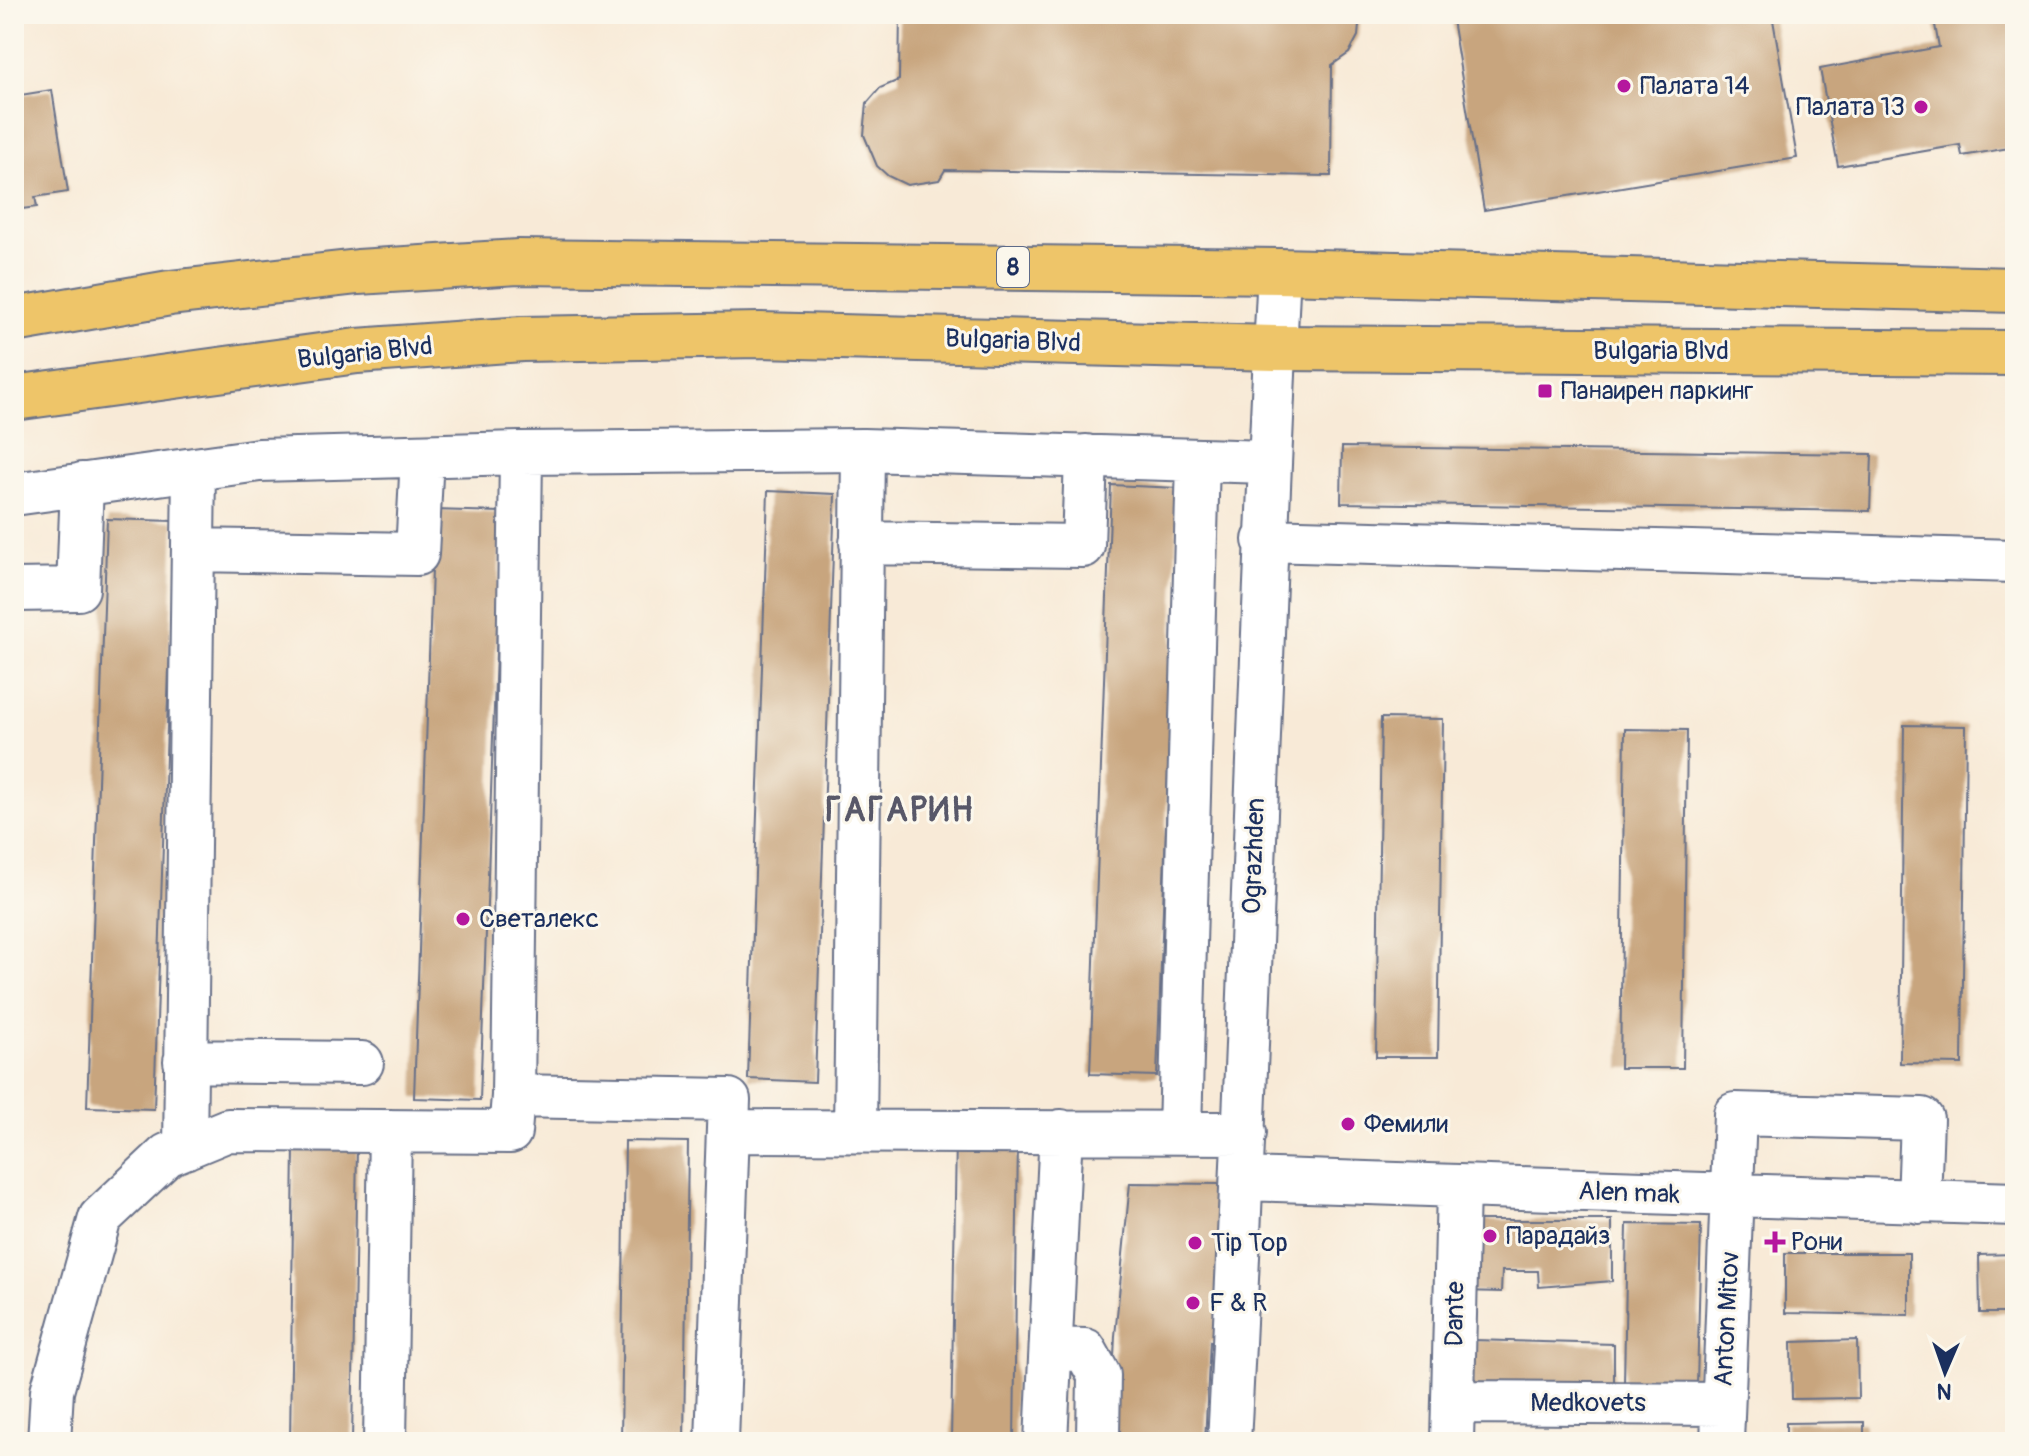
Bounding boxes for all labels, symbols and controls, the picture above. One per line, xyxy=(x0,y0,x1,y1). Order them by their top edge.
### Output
place label: Палата 14 xyxy=(1640,70,1749,102)
marker: Палата 14 xyxy=(1615,77,1633,95)
place label: Палата 13 xyxy=(1796,91,1905,123)
marker: Палата 13 xyxy=(1912,98,1930,116)
road number: 8 xyxy=(997,247,1029,287)
street label: Bulgaria Blvd xyxy=(944,323,1082,359)
street label: Bulgaria Blvd xyxy=(296,330,434,376)
street label: Bulgaria Blvd xyxy=(1593,335,1729,367)
place label: Панаирен паркинг xyxy=(1561,375,1754,407)
marker: Панаирен паркинг xyxy=(1536,382,1554,400)
district label: ГАГАРИН xyxy=(825,789,975,832)
street label: Ograzhden xyxy=(1236,797,1272,915)
place label: Светалекс xyxy=(479,903,599,935)
marker: Светалекс xyxy=(454,910,472,928)
place label: Фемили xyxy=(1364,1108,1449,1140)
marker: Фемили xyxy=(1339,1115,1357,1133)
street label: Alen mak xyxy=(1578,1175,1681,1211)
place label: Парадайз xyxy=(1506,1220,1611,1252)
place label: Рони xyxy=(1791,1226,1843,1258)
place label: Tip Top xyxy=(1211,1227,1288,1259)
marker: Парадайз xyxy=(1481,1227,1499,1245)
marker: Рони xyxy=(1766,1233,1784,1251)
marker: Tip Top xyxy=(1186,1234,1204,1252)
street label: Anton Mitov xyxy=(1707,1251,1747,1387)
street label: Dante xyxy=(1438,1281,1472,1347)
place label: F & R xyxy=(1209,1287,1267,1319)
marker: F & R xyxy=(1184,1294,1202,1312)
north arrow xyxy=(1905,1332,1985,1412)
text: N xyxy=(1936,1377,1952,1405)
street label: Medkovets xyxy=(1530,1387,1646,1419)

